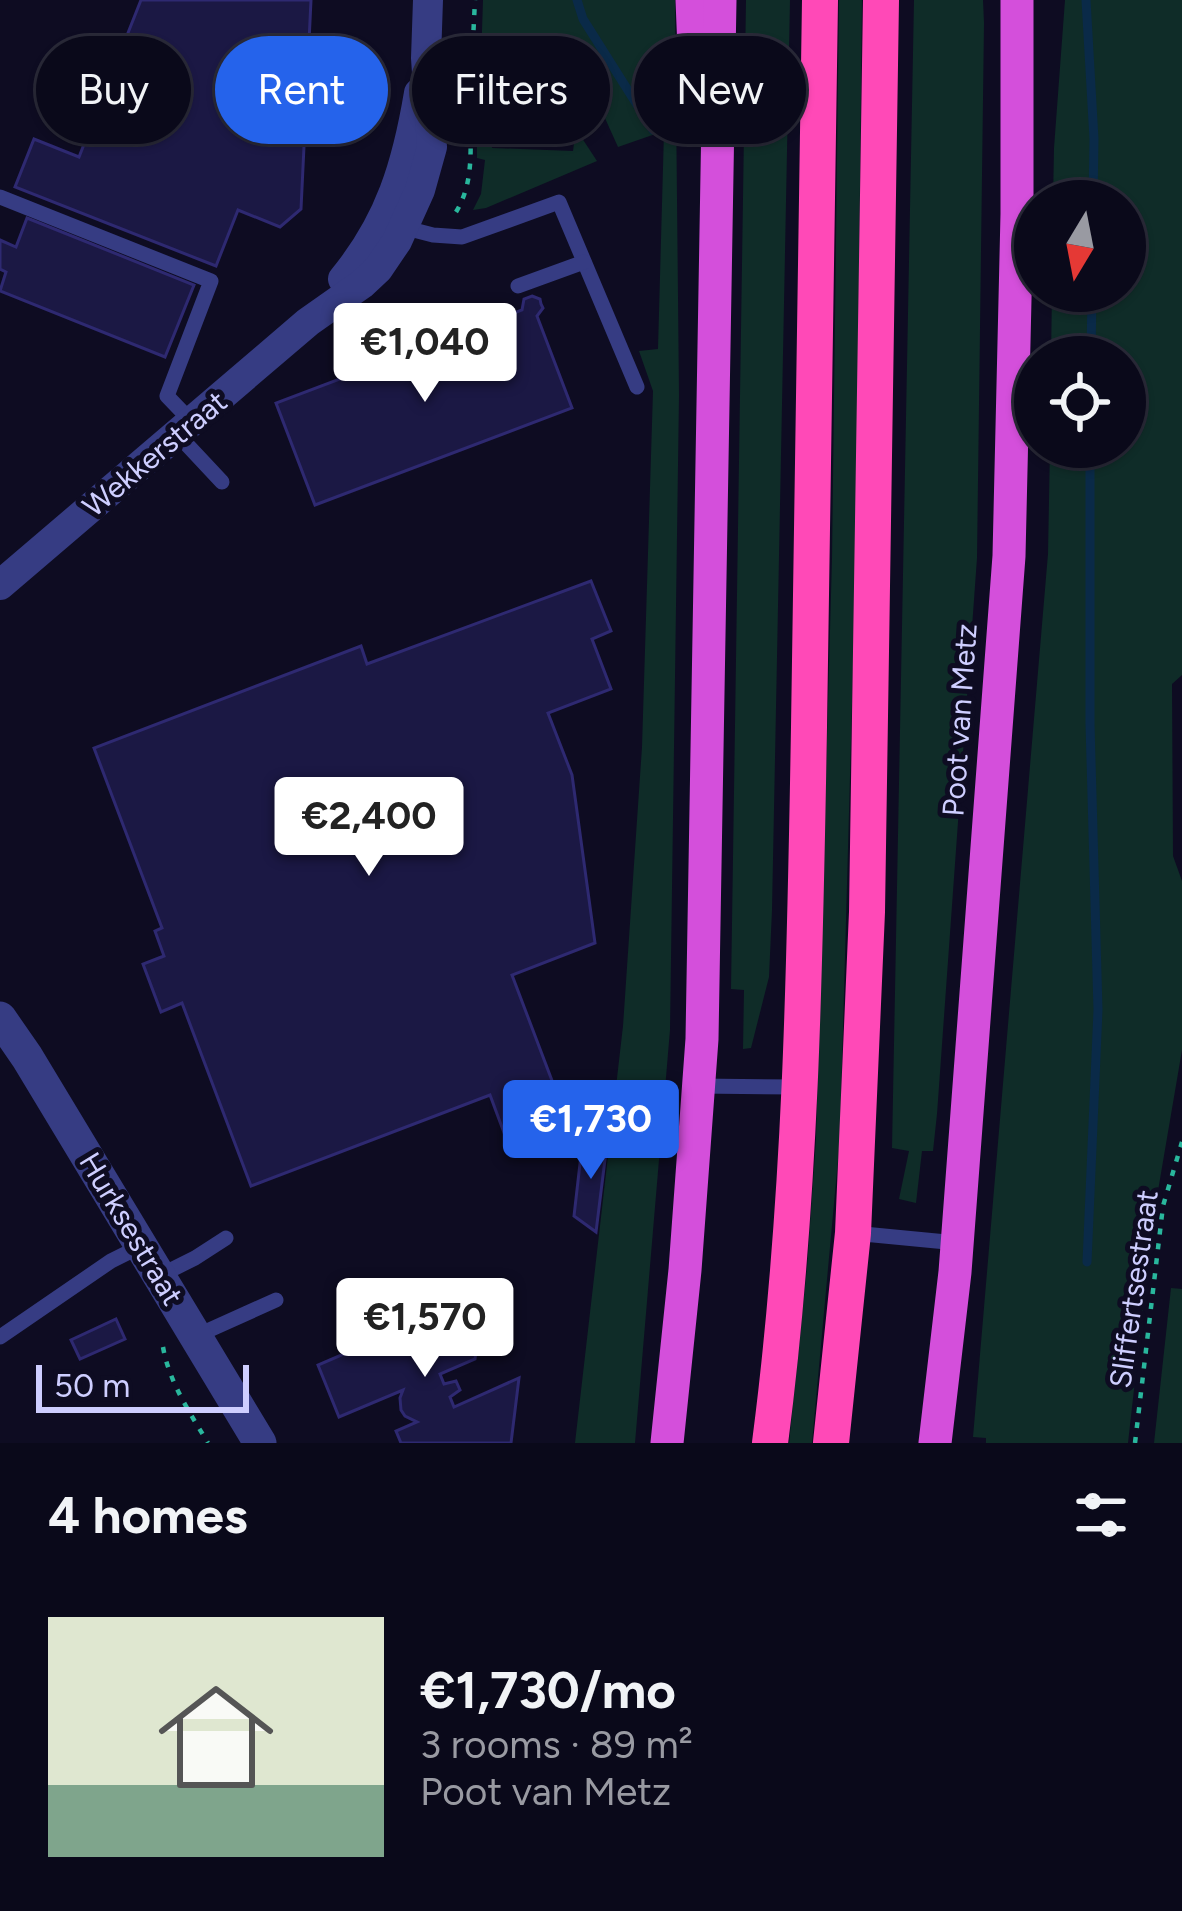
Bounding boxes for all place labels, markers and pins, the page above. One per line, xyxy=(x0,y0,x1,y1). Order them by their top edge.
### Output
pin: €1,040 xyxy=(327,303,523,405)
pin: €2,400 xyxy=(271,777,467,879)
pin: €1,730 xyxy=(493,1080,689,1182)
pin: €1,570 xyxy=(327,1278,523,1380)

